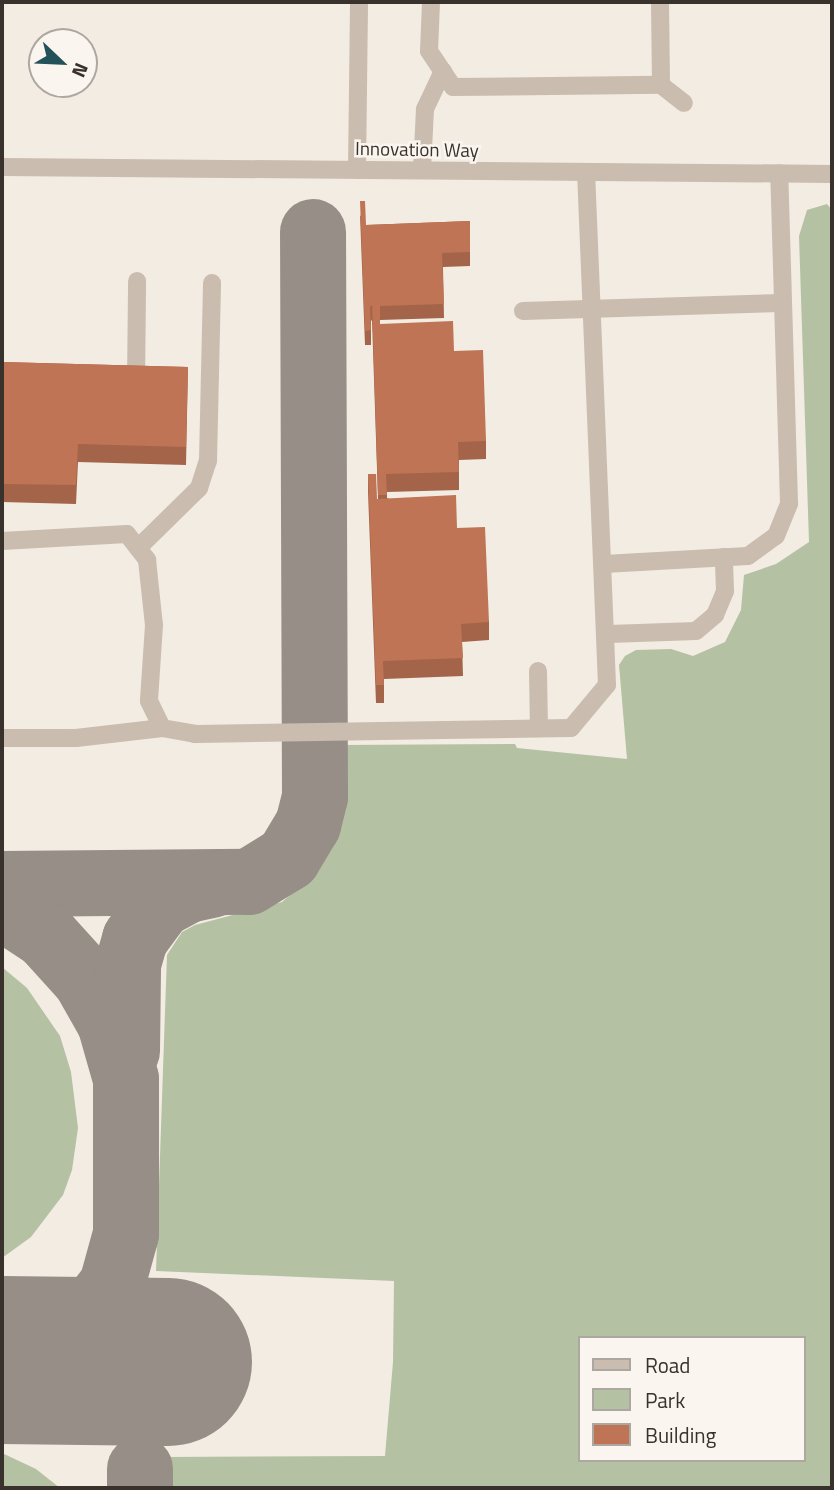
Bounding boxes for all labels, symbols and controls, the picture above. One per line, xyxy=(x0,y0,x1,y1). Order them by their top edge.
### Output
north arrow xyxy=(28,28,98,98)
text: N xyxy=(65,59,97,82)
street label: Innovation Way xyxy=(355,137,479,161)
legend xyxy=(578,1336,806,1462)
text: Road xyxy=(645,1349,690,1381)
text: Park xyxy=(645,1384,685,1416)
text: Building xyxy=(645,1419,716,1451)

